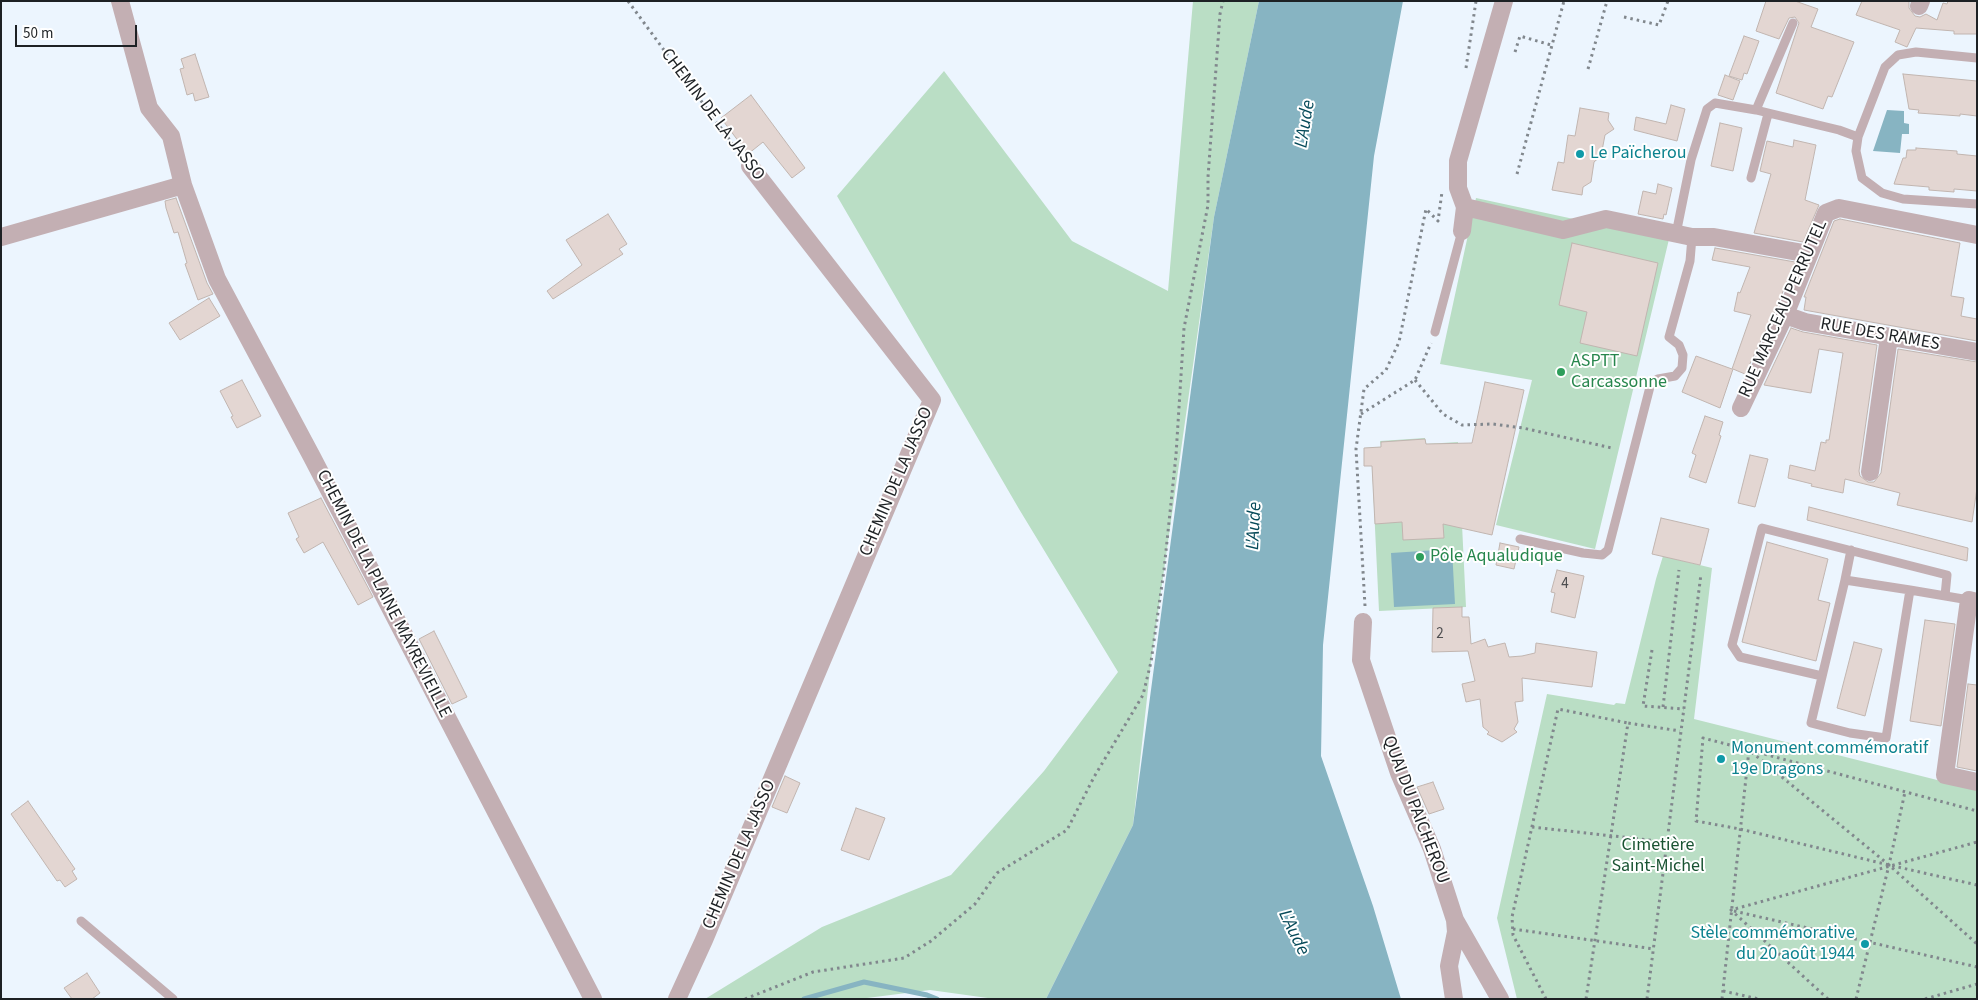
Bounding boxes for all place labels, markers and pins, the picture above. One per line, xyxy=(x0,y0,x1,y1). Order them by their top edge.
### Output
place label: Le Païcherou xyxy=(1590,143,1687,165)
marker: Le Païcherou xyxy=(1574,148,1586,160)
place label: ASPTT Carcassonne xyxy=(1571,351,1667,394)
marker: ASPTT Carcassonne xyxy=(1555,366,1567,378)
place label: Pôle Aqualudique xyxy=(1430,546,1563,568)
marker: Pôle Aqualudique xyxy=(1414,551,1426,563)
place label: Monument commémoratif 19e Dragons xyxy=(1731,738,1928,781)
marker: Monument commémoratif 19e Dragons xyxy=(1715,753,1727,765)
place label: Stèle commémorative du 20 août 1944 xyxy=(1690,923,1855,966)
marker: Stèle commémorative du 20 août 1944 xyxy=(1859,938,1871,950)

